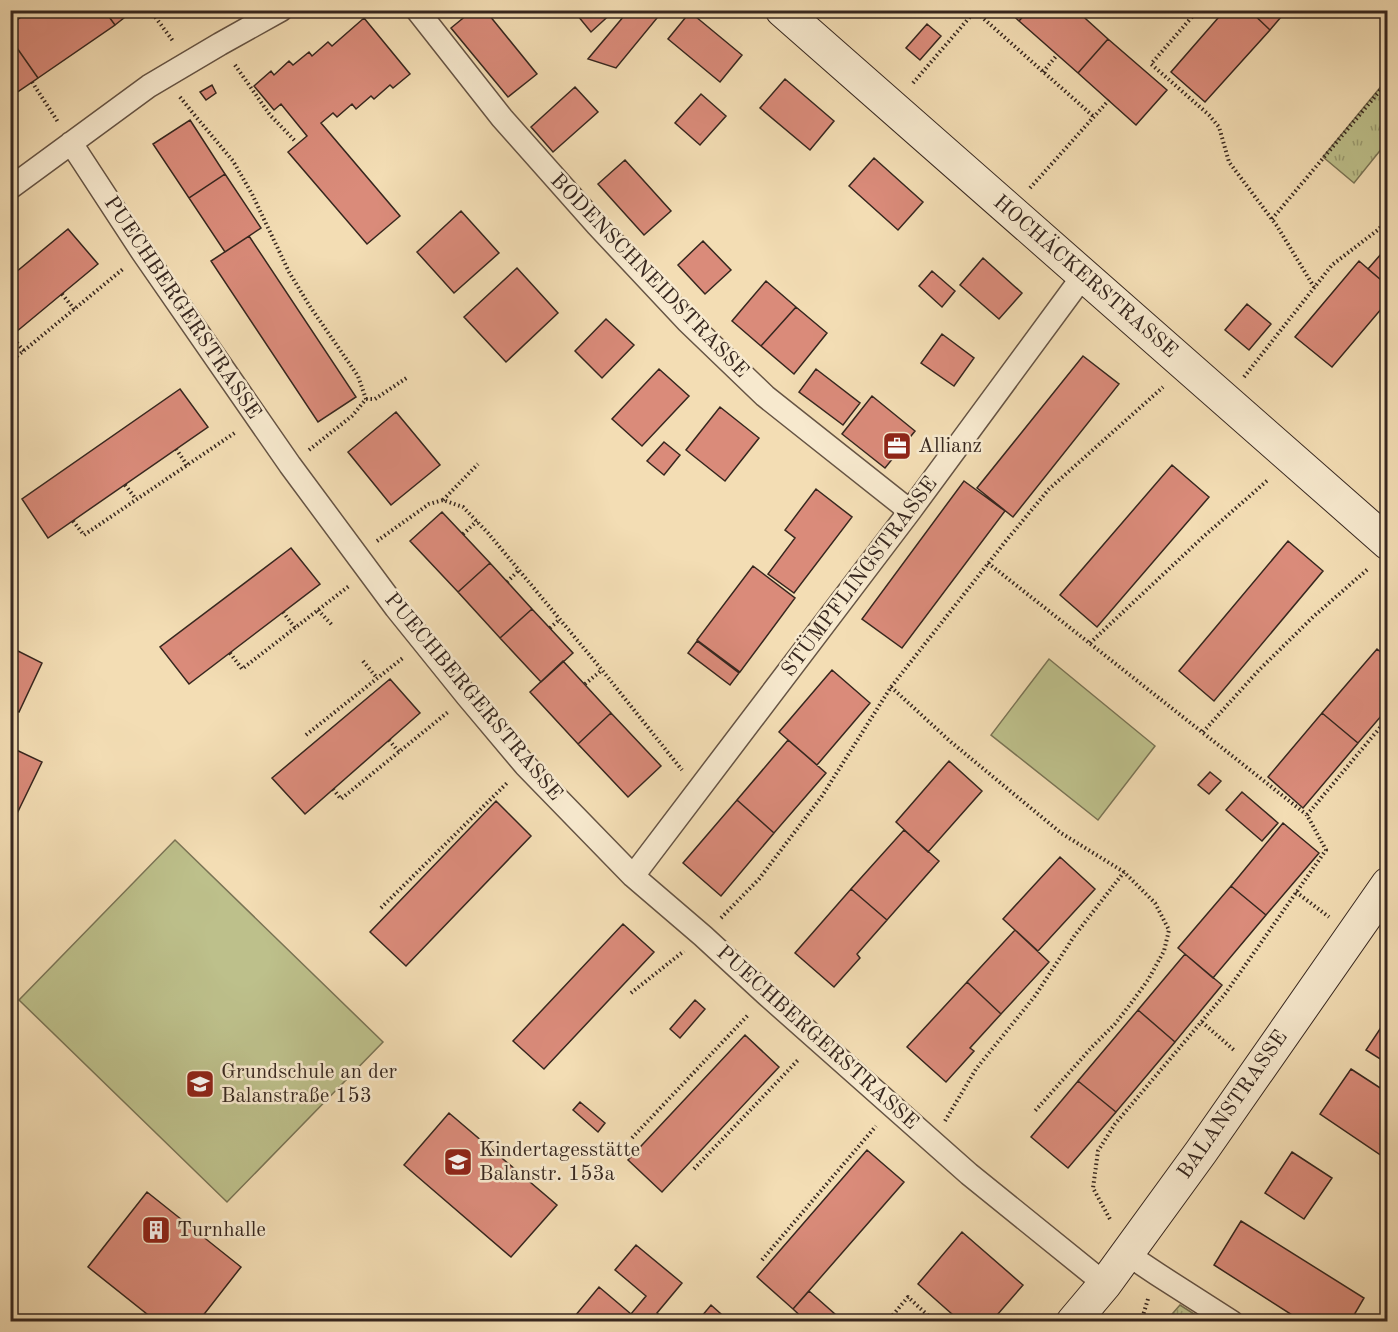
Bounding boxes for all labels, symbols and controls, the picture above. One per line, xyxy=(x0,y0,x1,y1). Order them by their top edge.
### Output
street label: BODENSCHNEIDSTRASSE xyxy=(546,170,752,382)
street label: HOCHÄCKERSTRASSE xyxy=(989,189,1184,362)
street label: PUECHBERGERSTRASSE xyxy=(100,193,264,423)
office icon: Allianz xyxy=(881,430,913,462)
place label: Allianz xyxy=(918,436,982,457)
street label: STÜMPFLINGSTRASSE xyxy=(775,471,942,681)
street label: PUECHBERGERSTRASSE xyxy=(380,589,566,805)
street label: PUECHBERGERSTRASSE xyxy=(712,942,922,1134)
street label: BALANSTRASSE xyxy=(1174,1027,1292,1183)
place label: Grundschule an der Balanstraße 153 xyxy=(221,1062,398,1107)
school or university icon: Grundschule an der Balanstraße 153 xyxy=(184,1068,216,1100)
place label: Kindertagesstätte Balanstr. 153a xyxy=(479,1140,640,1185)
school or university icon: Kindertagesstätte Balanstr. 153a xyxy=(442,1146,474,1178)
building icon: Turnhalle xyxy=(140,1214,172,1246)
place label: Turnhalle xyxy=(177,1220,266,1241)

